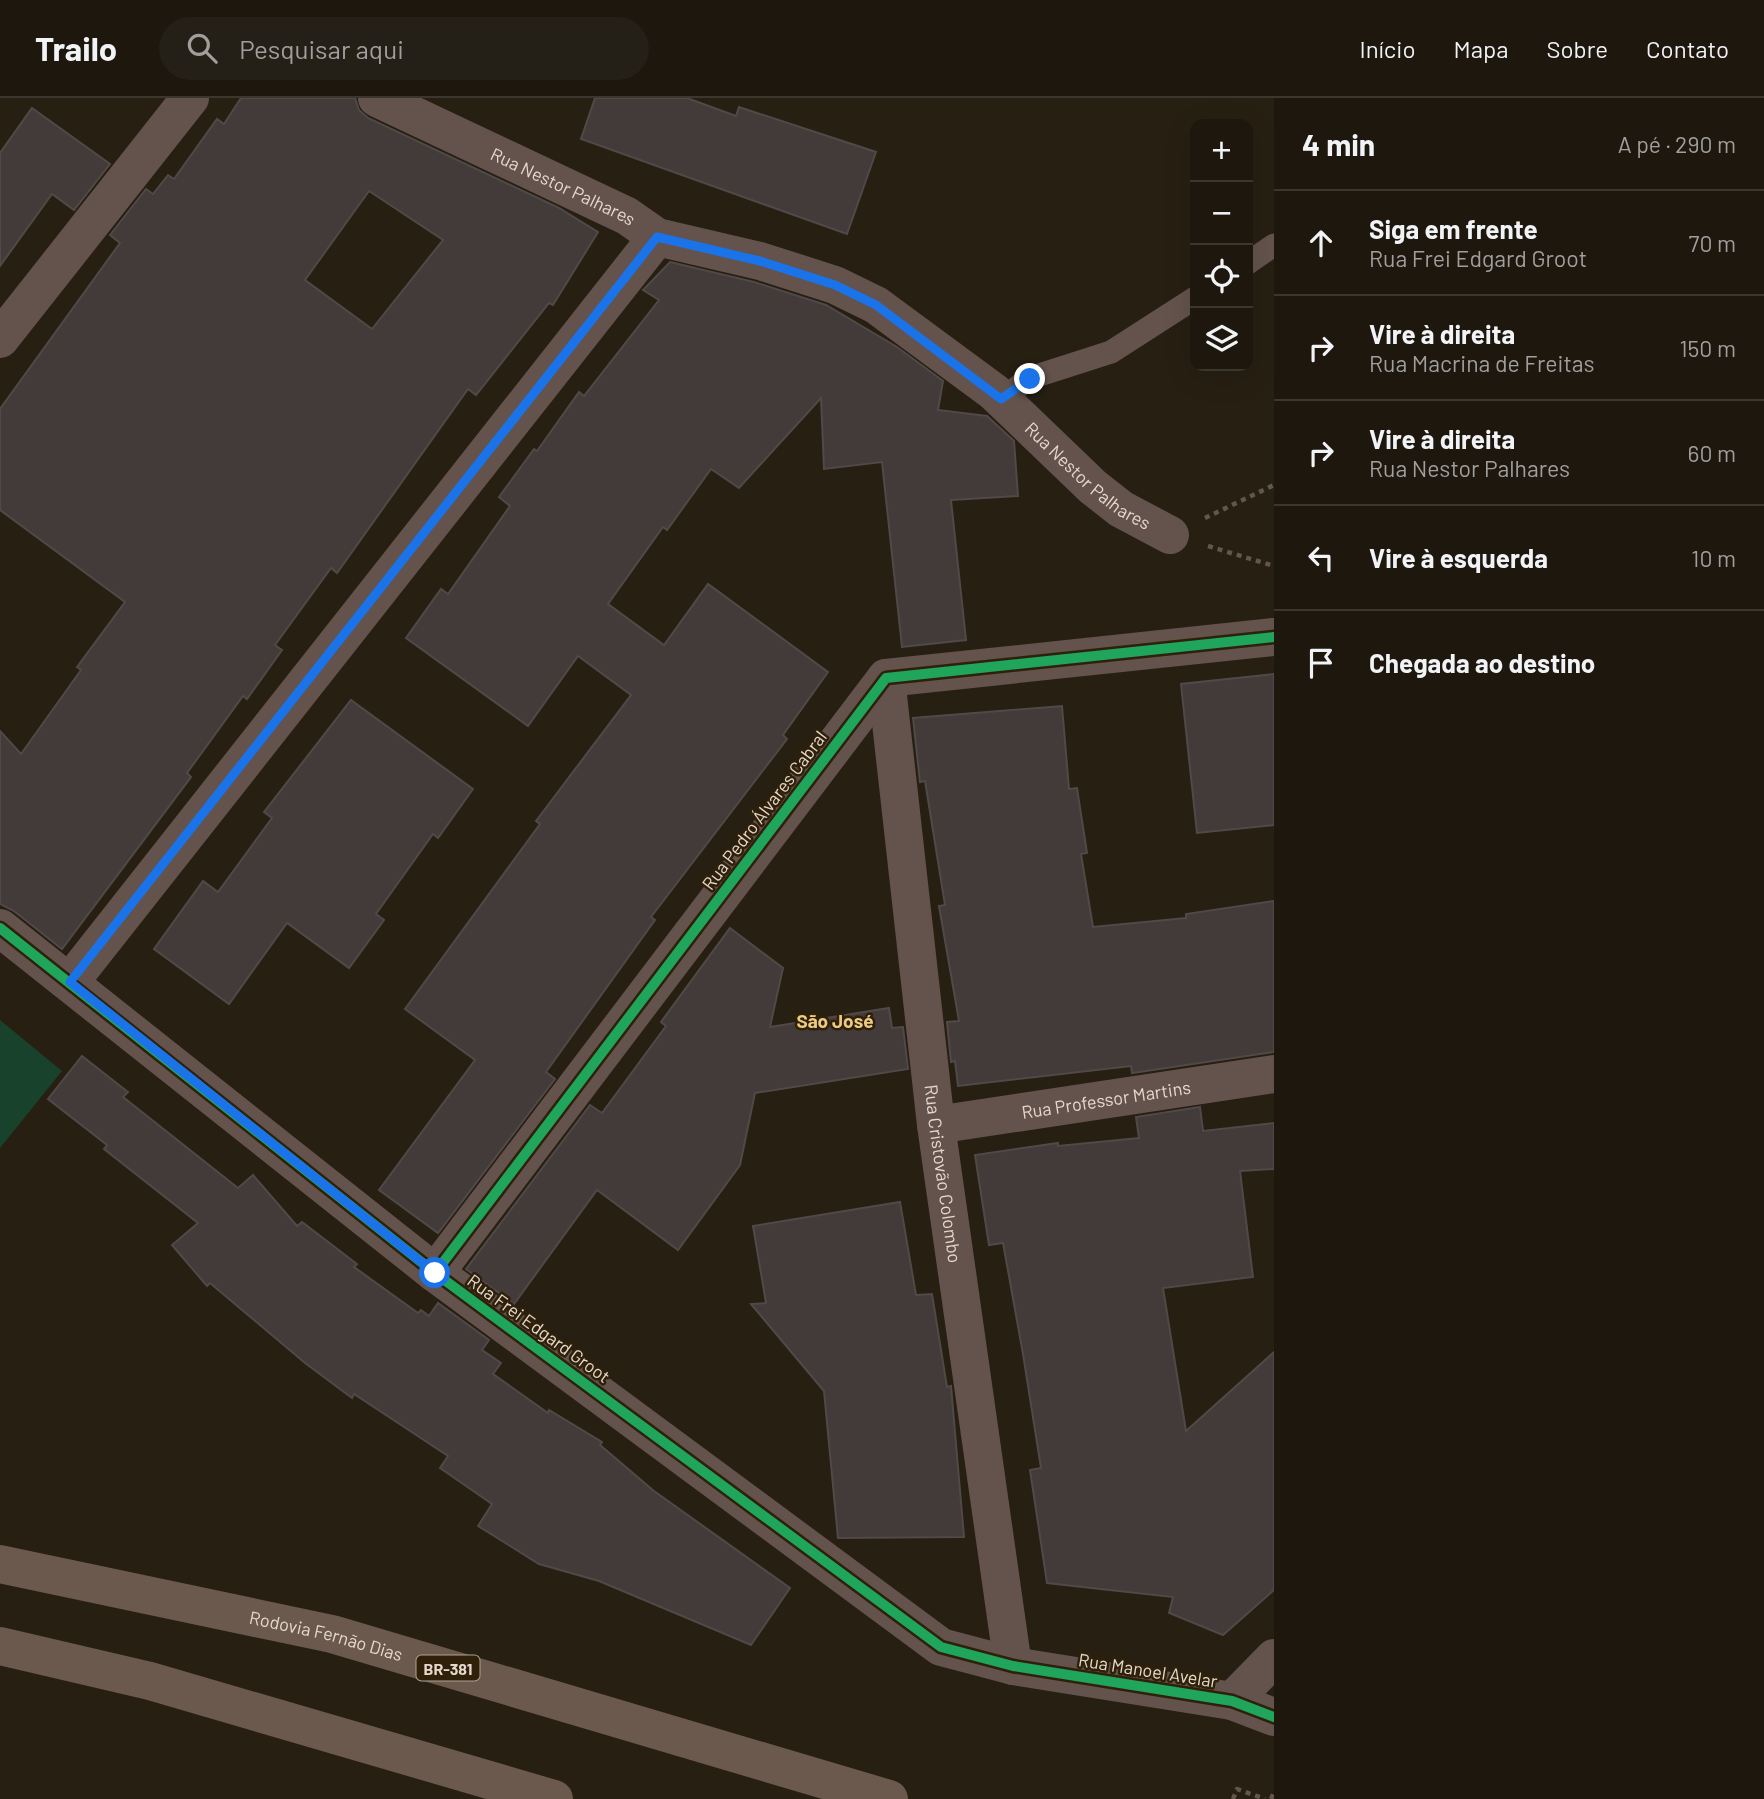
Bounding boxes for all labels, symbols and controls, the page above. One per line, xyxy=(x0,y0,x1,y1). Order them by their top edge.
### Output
search box xyxy=(159,17,649,80)
text: Trailo xyxy=(35,28,117,68)
icon: search xyxy=(183,29,221,67)
text: Pesquisar aqui xyxy=(239,33,404,64)
text: Início xyxy=(1360,34,1416,63)
text: Mapa xyxy=(1454,34,1508,63)
text: Sobre xyxy=(1546,34,1608,63)
text: Contato xyxy=(1646,34,1729,63)
map controls xyxy=(1190,119,1253,371)
button: + xyxy=(1190,119,1253,182)
text: 4 min xyxy=(1302,126,1375,162)
text: A pé · 290 m xyxy=(1618,130,1736,158)
street label: Rua Nestor Palhares xyxy=(487,142,640,230)
button: − xyxy=(1190,182,1253,245)
text: Siga em frente xyxy=(1369,213,1538,244)
icon: ahead xyxy=(1302,224,1340,262)
text: 70 m xyxy=(1689,229,1736,257)
text: Rua Frei Edgard Groot xyxy=(1369,244,1587,272)
button: locate xyxy=(1190,245,1253,308)
button: layers xyxy=(1190,308,1253,371)
text: Vire à direita xyxy=(1369,318,1515,349)
icon: right xyxy=(1302,329,1340,367)
text: 150 m xyxy=(1680,334,1736,362)
text: Rua Macrina de Freitas xyxy=(1369,349,1595,377)
route end xyxy=(1014,363,1045,394)
street label: Rua Nestor Palhares xyxy=(1021,417,1155,534)
text: Vire à direita xyxy=(1369,423,1515,454)
icon: right xyxy=(1302,434,1340,472)
text: 60 m xyxy=(1688,439,1736,467)
text: Rua Nestor Palhares xyxy=(1369,454,1570,482)
icon: left xyxy=(1302,539,1340,577)
text: Vire à esquerda xyxy=(1369,542,1548,573)
text: 10 m xyxy=(1691,544,1736,572)
icon: arrive xyxy=(1302,644,1340,682)
text: Chegada ao destino xyxy=(1369,647,1595,678)
street label: Rua Pedro Álvares Cabral xyxy=(697,726,831,894)
district label: São José xyxy=(796,1009,874,1032)
street label: Rua Professor Martins xyxy=(1020,1076,1192,1123)
street label: Rua Cristovão Colombo xyxy=(921,1083,966,1264)
route start xyxy=(419,1257,450,1288)
street label: Rua Frei Edgard Groot xyxy=(463,1269,615,1387)
street label: Rodovia Fernão Dias xyxy=(247,1606,406,1665)
street label: Rua Manoel Avelar xyxy=(1077,1648,1219,1692)
road number: BR-381 xyxy=(416,1656,480,1680)

